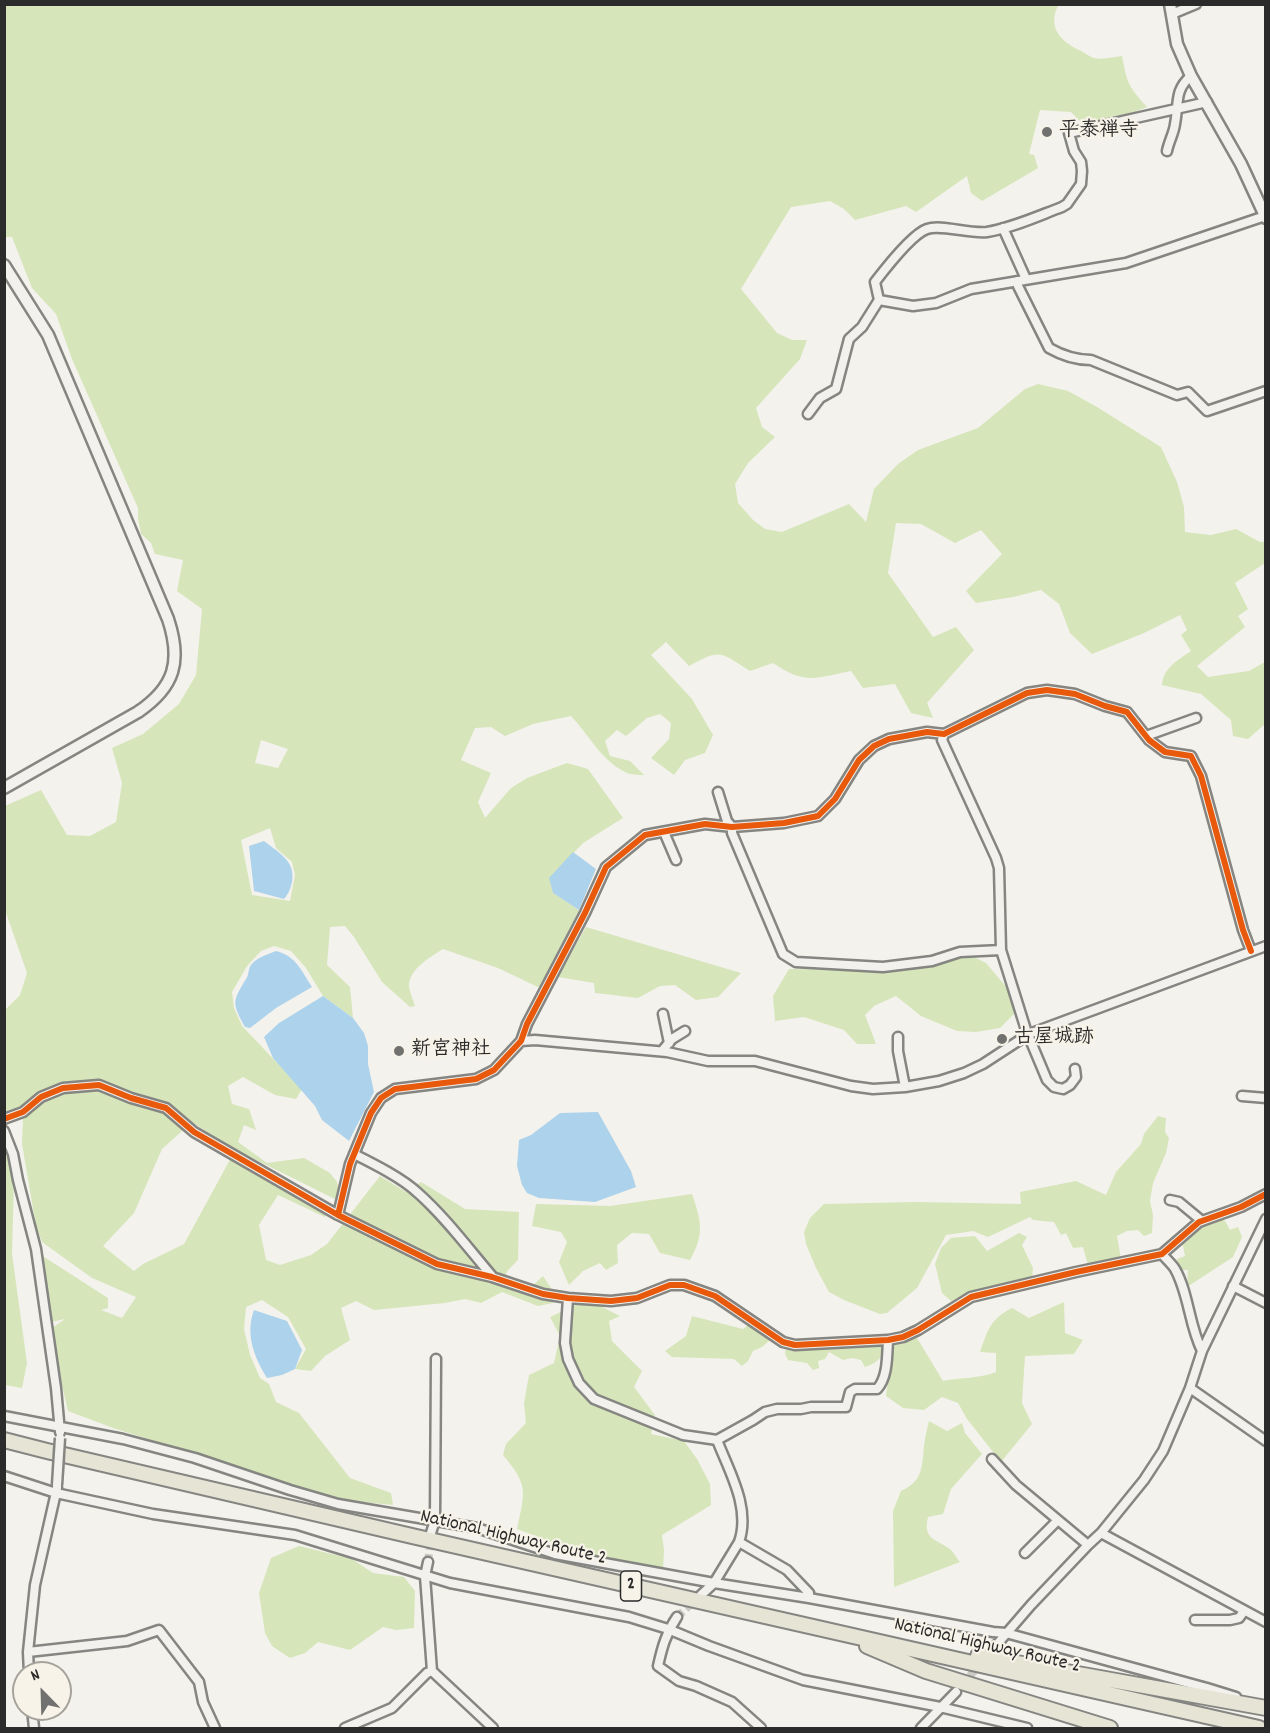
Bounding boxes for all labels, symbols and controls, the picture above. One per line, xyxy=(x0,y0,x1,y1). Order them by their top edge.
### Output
place label: 平泰禅寺 xyxy=(1059,120,1139,144)
marker: 平泰禅寺 xyxy=(1040,125,1054,139)
place label: 古屋城跡 xyxy=(1014,1027,1094,1051)
marker: 古屋城跡 xyxy=(995,1032,1009,1046)
place label: 新宮神社 xyxy=(411,1039,491,1063)
marker: 新宮神社 xyxy=(392,1044,406,1058)
street label: National Highway Route 2 xyxy=(417,1506,609,1572)
road number: 2 xyxy=(620,1571,642,1601)
street label: National Highway Route 2 xyxy=(891,1614,1083,1680)
north arrow xyxy=(12,1661,72,1721)
text: N xyxy=(27,1664,44,1688)

